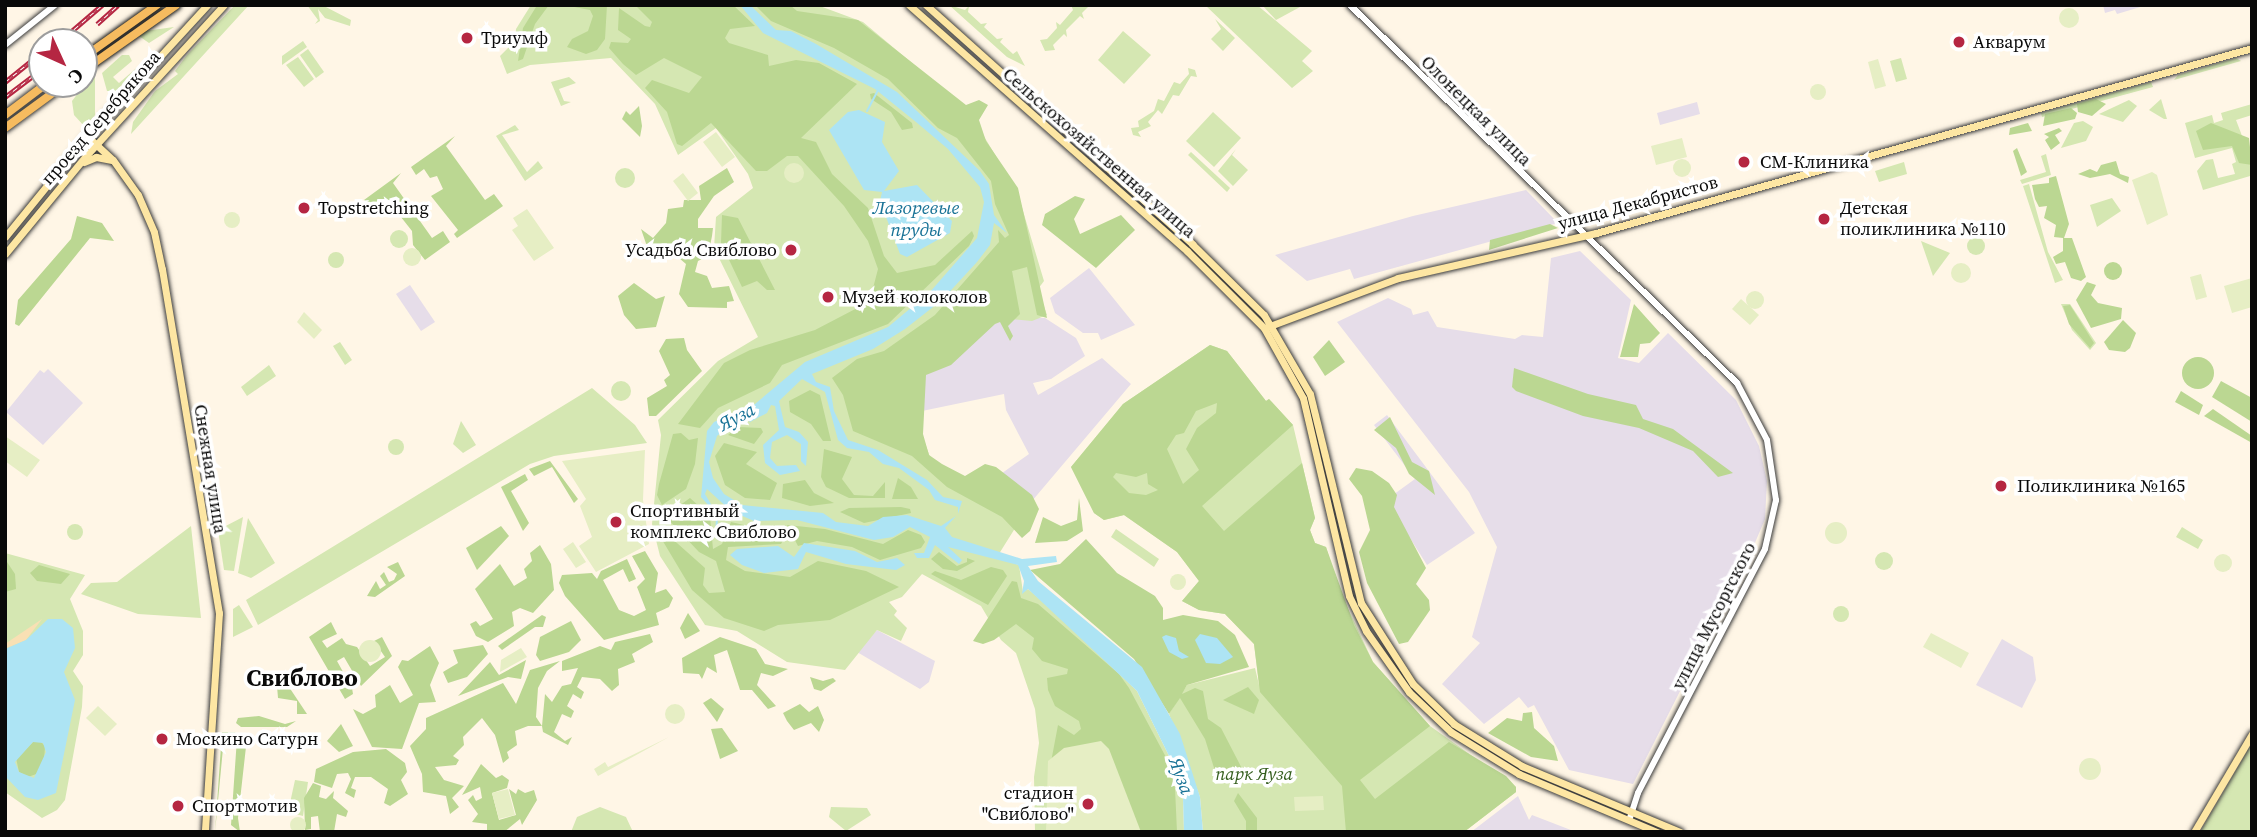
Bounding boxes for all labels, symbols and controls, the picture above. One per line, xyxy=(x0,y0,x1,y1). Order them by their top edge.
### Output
place label: Триумф xyxy=(481,27,548,49)
north arrow xyxy=(28,28,98,98)
marker: Триумф xyxy=(459,30,475,46)
place label: Акварум xyxy=(1973,31,2046,53)
marker: Акварум xyxy=(1951,34,1967,50)
street label: проезд Серебрякова xyxy=(37,47,165,189)
street label: Олонецкая улица xyxy=(1416,51,1536,171)
street label: Сельскохозяйственная улица xyxy=(998,63,1200,243)
place label: СМ-Клиника xyxy=(1760,151,1869,173)
marker: СМ-Клиника xyxy=(1734,152,1754,172)
street label: улица Декабристов xyxy=(1556,171,1720,235)
place label: Topstretching xyxy=(318,197,429,219)
water label: Лазоревые пруды xyxy=(873,197,959,241)
place label: Детская поликлиника №110 xyxy=(1840,198,2006,241)
marker: Topstretching xyxy=(296,200,312,216)
marker: Детская поликлиника №110 xyxy=(1814,209,1834,229)
place label: Усадьба Свиблово xyxy=(625,239,777,261)
marker: Усадьба Свиблово xyxy=(783,242,799,258)
place label: Музей колоколов xyxy=(842,286,987,308)
marker: Музей колоколов xyxy=(820,289,836,305)
water label: Яуза xyxy=(715,398,759,436)
street label: Снежная улица xyxy=(189,403,231,535)
place label: Поликлиника №165 xyxy=(2017,475,2185,497)
marker: Поликлиника №165 xyxy=(1991,476,2011,496)
place label: Спортивный комплекс Свиблово xyxy=(630,501,797,544)
marker: Спортивный комплекс Свиблово xyxy=(608,514,624,530)
street label: улица Мусоргского xyxy=(1667,539,1761,693)
district label: Свиблово xyxy=(246,664,358,692)
place label: Москино Сатурн xyxy=(176,728,318,750)
marker: Москино Сатурн xyxy=(154,731,170,747)
water label: Яуза xyxy=(1164,754,1198,798)
park label: парк Яуза xyxy=(1215,763,1293,785)
place label: стадион "Свиблово" xyxy=(982,783,1074,826)
place label: Спортмотив xyxy=(192,795,298,817)
marker: стадион "Свиблово" xyxy=(1080,796,1096,812)
marker: Спортмотив xyxy=(170,798,186,814)

